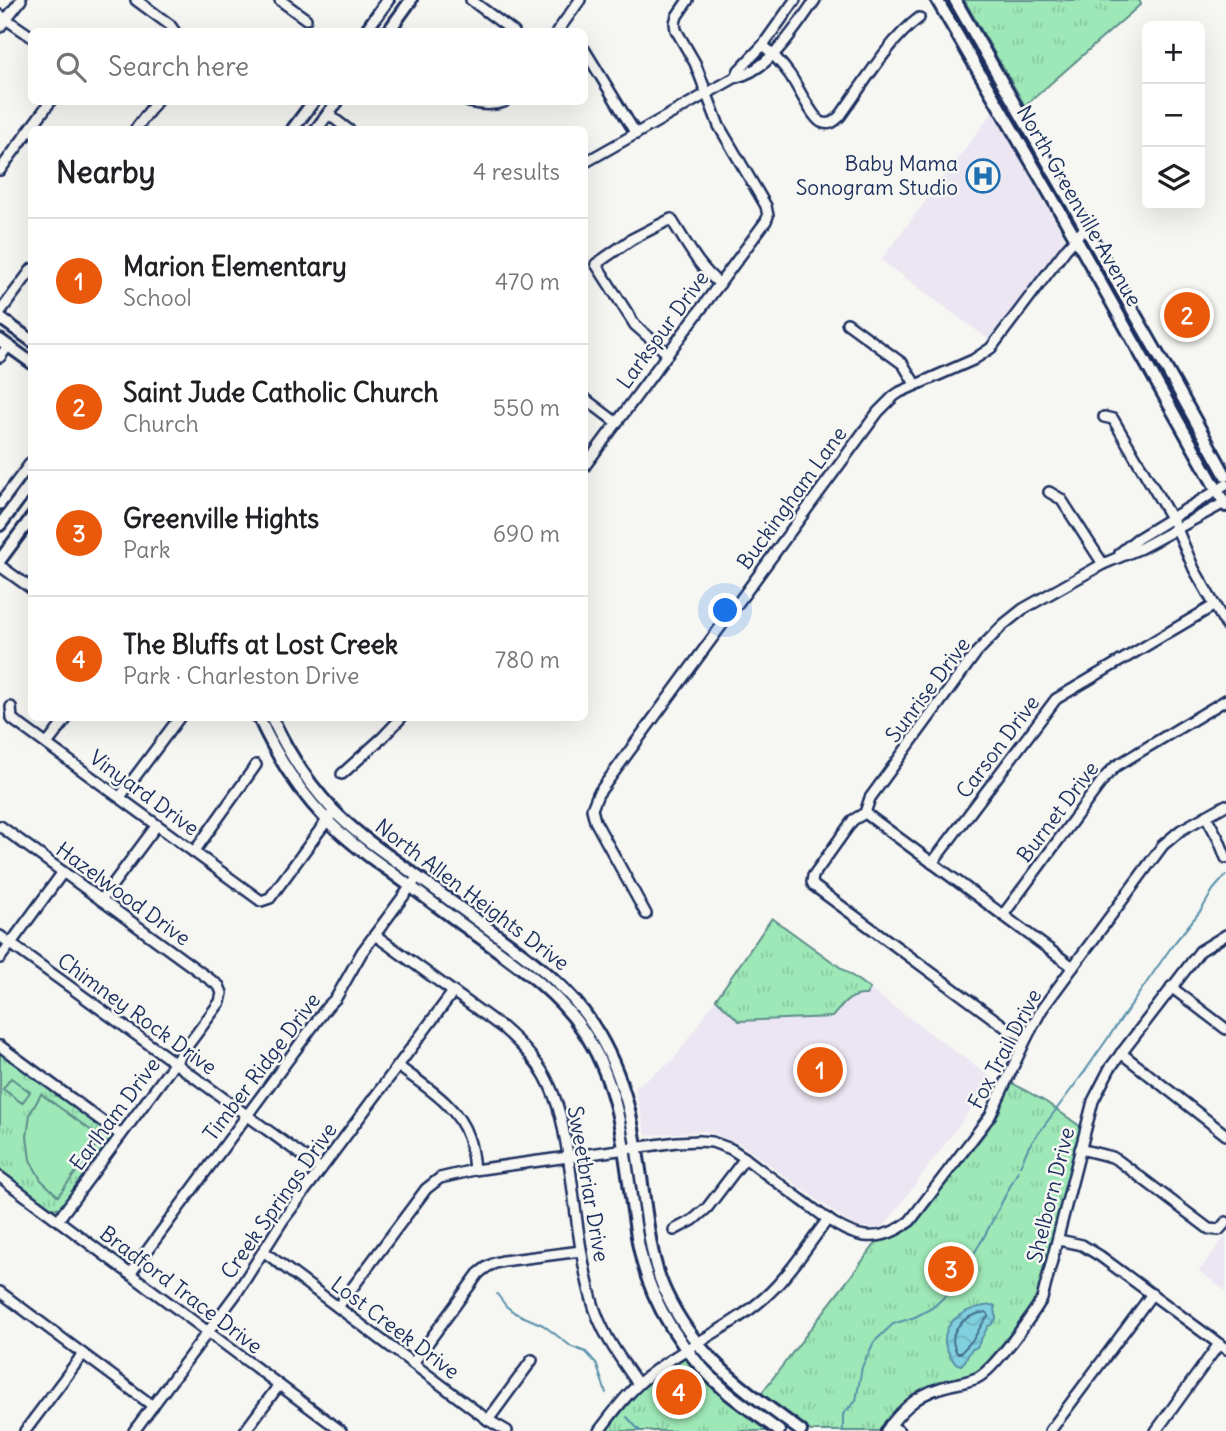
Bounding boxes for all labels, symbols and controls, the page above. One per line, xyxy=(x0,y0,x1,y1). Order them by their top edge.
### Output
map controls xyxy=(1142,21,1205,210)
button: + xyxy=(1142,21,1205,84)
search box xyxy=(28,28,588,105)
icon: search xyxy=(52,48,90,86)
text: Search here xyxy=(108,50,249,83)
button: − xyxy=(1142,84,1205,147)
street label: North Greenville Avenue xyxy=(1011,100,1148,311)
button: layers xyxy=(1142,147,1205,210)
place label: Baby Mama Sonogram Studio xyxy=(796,150,958,201)
text: Nearby xyxy=(56,153,156,191)
text: 4 results xyxy=(473,157,560,186)
hospital icon: Baby Mama Sonogram Studio xyxy=(964,157,1002,195)
text: Marion Elementary xyxy=(123,250,347,283)
street label: Larkspur Drive xyxy=(611,265,715,394)
text: 1 xyxy=(74,267,84,296)
text: 470 m xyxy=(495,267,560,296)
text: School xyxy=(123,283,192,312)
pin: 2 xyxy=(1164,289,1210,341)
text: Saint Jude Catholic Church xyxy=(123,376,438,409)
text: 2 xyxy=(73,393,85,422)
text: 550 m xyxy=(493,393,560,422)
text: Church xyxy=(123,409,199,438)
street label: Buckingham Lane xyxy=(731,421,853,574)
text: Greenville Hights xyxy=(123,502,319,535)
text: 3 xyxy=(72,519,86,548)
text: 690 m xyxy=(493,519,560,548)
text: Park xyxy=(123,535,171,564)
your location xyxy=(708,593,742,627)
text: The Bluffs at Lost Creek xyxy=(123,628,398,661)
street label: Sunrise Drive xyxy=(879,632,976,748)
text: 4 xyxy=(72,645,86,674)
text: 780 m xyxy=(495,645,560,674)
text: Park · Charleston Drive xyxy=(123,661,359,690)
street label: Carson Drive xyxy=(950,690,1045,804)
street label: Vinyard Drive xyxy=(84,744,204,841)
street label: Burnet Drive xyxy=(1011,756,1104,868)
street label: North Allen Heights Drive xyxy=(370,813,575,976)
street label: Hazelwood Drive xyxy=(51,836,196,952)
street label: Chimney Rock Drive xyxy=(52,947,222,1081)
street label: Fox Trail Drive xyxy=(962,984,1047,1113)
street label: Timber Ridge Drive xyxy=(197,987,326,1146)
pin: 1 xyxy=(797,1044,843,1096)
street label: Earlham Drive xyxy=(63,1052,166,1176)
street label: Sweetbriar Drive xyxy=(561,1104,615,1264)
street label: Creek Springs Drive xyxy=(214,1117,343,1284)
street label: Shelborn Drive xyxy=(1021,1124,1080,1265)
street label: Bradford Trace Drive xyxy=(95,1220,268,1360)
pin: 3 xyxy=(928,1243,974,1295)
street label: Lost Creek Drive xyxy=(326,1270,465,1385)
pin: 4 xyxy=(656,1366,702,1418)

